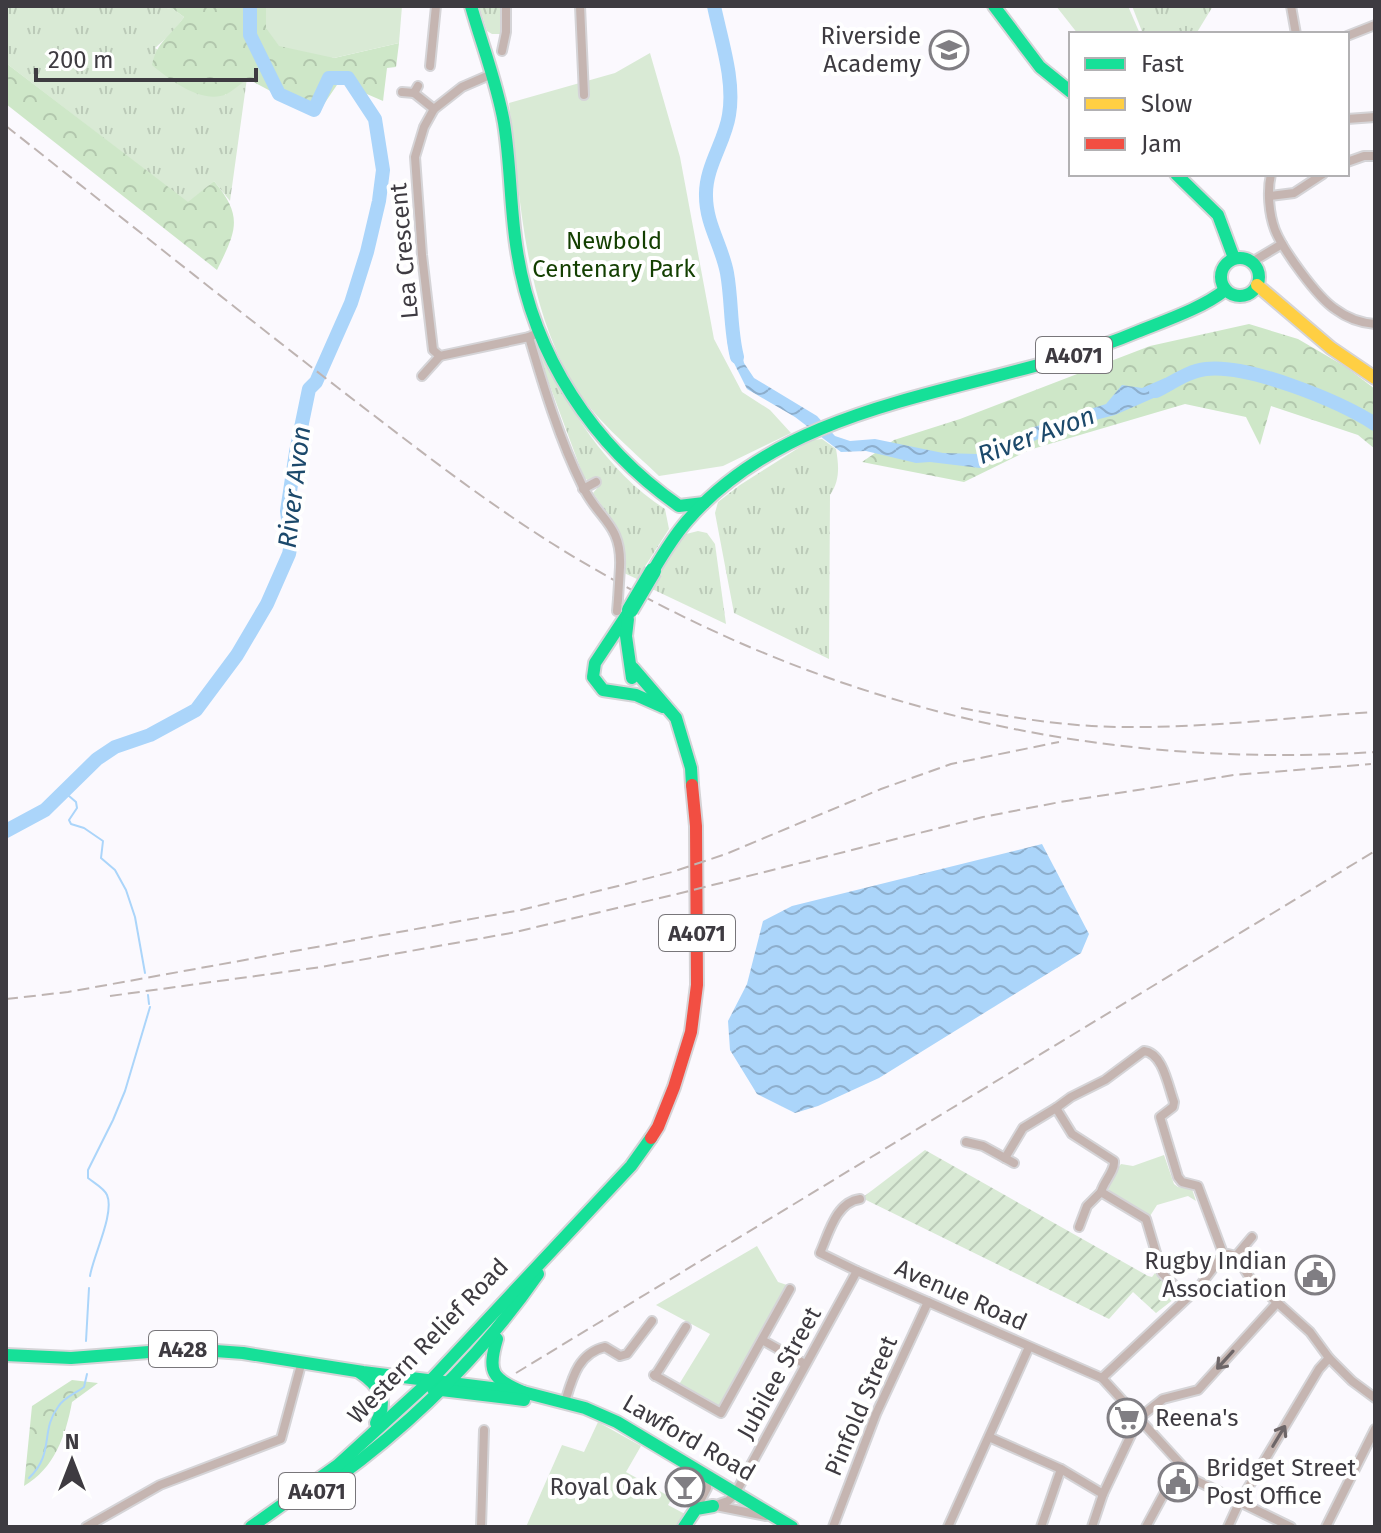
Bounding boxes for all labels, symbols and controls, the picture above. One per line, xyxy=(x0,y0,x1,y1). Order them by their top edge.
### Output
place label: Riverside Academy xyxy=(821,22,921,78)
school or university icon: Riverside Academy xyxy=(928,29,970,71)
scale bar xyxy=(36,32,256,82)
legend xyxy=(1069,32,1349,176)
text: 200 m xyxy=(48,46,114,74)
text: Fast xyxy=(1141,50,1184,78)
text: Slow xyxy=(1141,90,1192,118)
text: Jam xyxy=(1141,130,1182,158)
street label: Lea Crescent xyxy=(384,182,424,320)
park label: Newbold Centenary Park xyxy=(532,227,696,283)
road number: A4071 xyxy=(1036,337,1112,373)
water label: River Avon xyxy=(973,400,1099,471)
water label: River Avon xyxy=(272,424,317,550)
road number: A4071 xyxy=(659,915,735,951)
place label: Rugby Indian Association xyxy=(1144,1247,1287,1303)
street label: Western Relief Road xyxy=(342,1253,514,1429)
street label: Avenue Road xyxy=(891,1253,1031,1337)
public building icon: Rugby Indian Association xyxy=(1294,1254,1336,1296)
street label: Jubilee Street xyxy=(731,1302,827,1444)
road number: A428 xyxy=(149,1331,217,1367)
street label: Pinfold Street xyxy=(819,1331,903,1480)
one-way arrow xyxy=(1216,1350,1234,1370)
street label: Lawford Road xyxy=(618,1389,760,1487)
supermarket icon: Reena's xyxy=(1106,1397,1148,1439)
place label: Reena's xyxy=(1155,1404,1238,1432)
north arrow xyxy=(32,1421,112,1501)
one-way arrow xyxy=(1271,1425,1287,1448)
text: N xyxy=(65,1428,79,1455)
place label: Bridget Street Post Office xyxy=(1206,1454,1357,1510)
public building icon: Bridget Street Post Office xyxy=(1157,1461,1199,1503)
bar icon: Royal Oak xyxy=(664,1466,706,1508)
road number: A4071 xyxy=(279,1473,355,1509)
place label: Royal Oak xyxy=(550,1473,658,1501)

